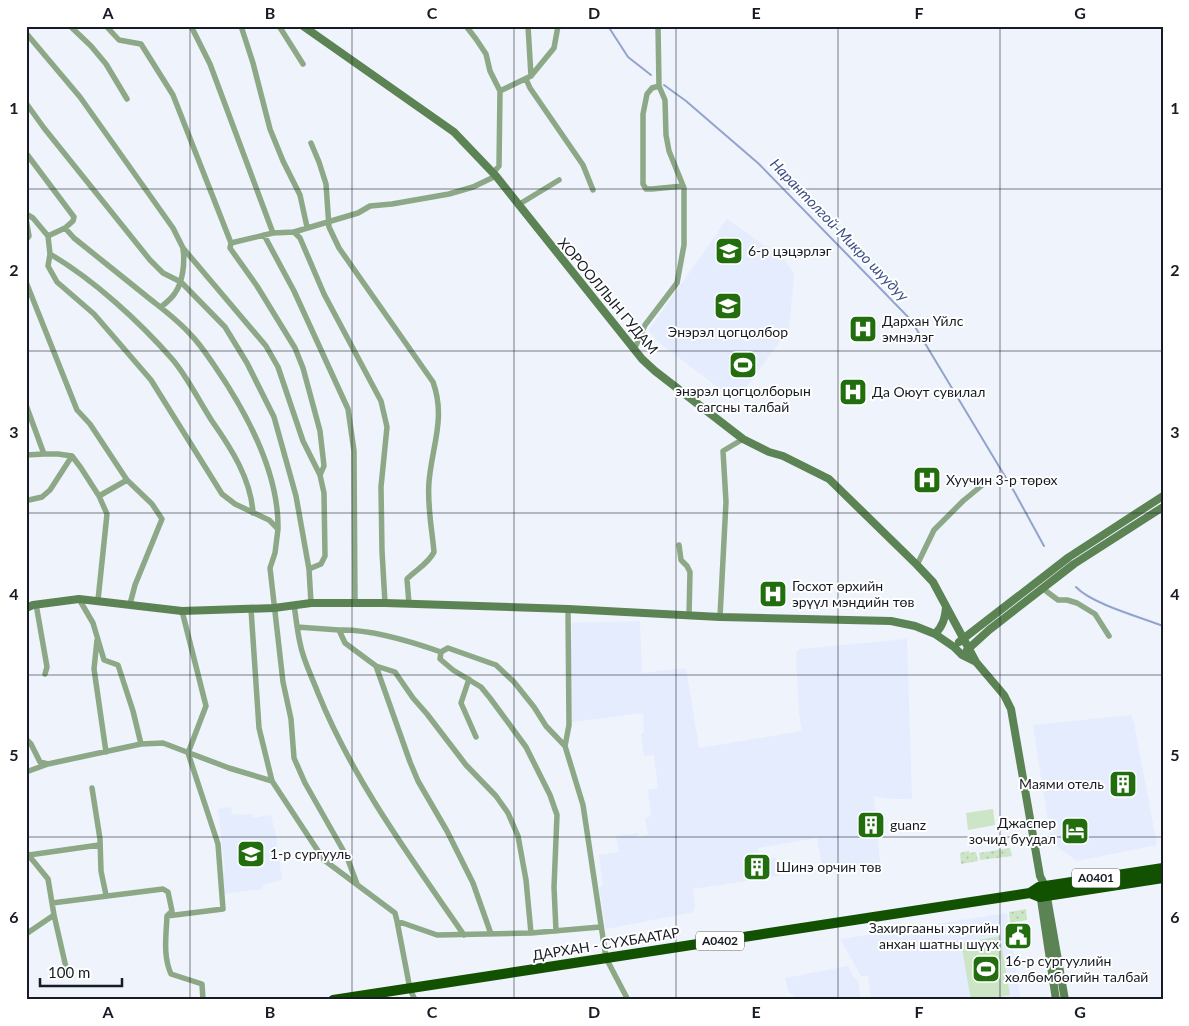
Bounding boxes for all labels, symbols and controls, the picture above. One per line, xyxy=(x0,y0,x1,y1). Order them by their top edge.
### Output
text: A xyxy=(101,3,114,22)
text: B xyxy=(265,3,275,22)
text: C xyxy=(427,3,438,22)
text: D xyxy=(588,3,600,22)
text: E xyxy=(751,3,761,22)
text: F xyxy=(914,3,924,22)
text: G xyxy=(1074,3,1086,22)
text: 1 xyxy=(9,98,19,117)
text: 1 xyxy=(1170,98,1180,117)
water label: Нарантолгой-Микро шуудуу xyxy=(767,154,913,305)
street label: ХОРООЛЛЫН ГУДАМ xyxy=(555,234,662,357)
school or university icon: 6-р цэцэрлэг xyxy=(714,236,744,266)
place label: 6-р цэцэрлэг xyxy=(748,242,832,259)
text: 2 xyxy=(9,260,19,279)
text: 2 xyxy=(1170,260,1180,279)
school or university icon: Энэрэл цогцолбор xyxy=(713,291,743,321)
place label: Дархан Үйлс эмнэлэг xyxy=(882,312,964,345)
hospital icon: Дархан Үйлс эмнэлэг xyxy=(848,314,878,344)
place label: Энэрэл цогцолбор xyxy=(668,323,788,340)
sports icon: энэрэл цогцолборын сагсны талбай xyxy=(728,350,758,380)
hospital icon: Да Оюут сувилал xyxy=(838,377,868,407)
place label: энэрэл цогцолборын сагсны талбай xyxy=(675,382,811,415)
place label: Да Оюут сувилал xyxy=(872,383,985,400)
text: 3 xyxy=(9,422,19,441)
text: 3 xyxy=(1170,422,1180,441)
hospital icon: Хуучин 3-р төрөх xyxy=(912,465,942,495)
place label: Хуучин 3-р төрөх xyxy=(946,471,1058,488)
place label: Госхот өрхийн эрүүл мэндийн төв xyxy=(792,577,914,610)
hospital icon: Госхот өрхийн эрүүл мэндийн төв xyxy=(758,579,788,609)
text: 4 xyxy=(9,584,19,603)
text: 4 xyxy=(1170,584,1180,603)
text: 5 xyxy=(9,745,19,764)
text: 5 xyxy=(1170,745,1180,764)
building icon: Маями отель xyxy=(1108,769,1138,799)
place label: Маями отель xyxy=(1019,775,1104,792)
building icon: guanz xyxy=(856,810,886,840)
place label: Джаспер зочид буудал xyxy=(969,814,1056,847)
place label: guanz xyxy=(890,816,926,833)
hotel icon: Джаспер зочид буудал xyxy=(1060,816,1090,846)
school or university icon: 1-р сургууль xyxy=(236,839,266,869)
place label: 1-р сургууль xyxy=(270,845,351,862)
building icon: Шинэ орчин төв xyxy=(742,852,772,882)
place label: Шинэ орчин төв xyxy=(776,858,881,875)
road number: A0401 xyxy=(1072,868,1120,888)
text: 6 xyxy=(9,907,19,926)
text: 6 xyxy=(1170,907,1180,926)
place label: Захиргааны хэргийн анхан шатны шүүх xyxy=(869,919,999,952)
public building icon: Захиргааны хэргийн анхан шатны шүүх xyxy=(1003,921,1033,951)
street label: ДАРХАН - СҮХБААТАР xyxy=(531,923,681,964)
road number: A0402 xyxy=(696,931,744,950)
place label: 16-р сургуулийн хөлбөмбөгийн талбай xyxy=(1005,952,1148,985)
sports icon: 16-р сургуулийн хөлбөмбөгийн талбай xyxy=(971,954,1001,984)
scale bar xyxy=(40,956,122,988)
text: 100 m xyxy=(48,963,90,981)
text: A xyxy=(101,1002,114,1021)
text: B xyxy=(265,1002,275,1021)
text: C xyxy=(427,1002,438,1021)
text: D xyxy=(588,1002,600,1021)
text: E xyxy=(751,1002,761,1021)
text: F xyxy=(914,1002,924,1021)
text: G xyxy=(1074,1002,1086,1021)

